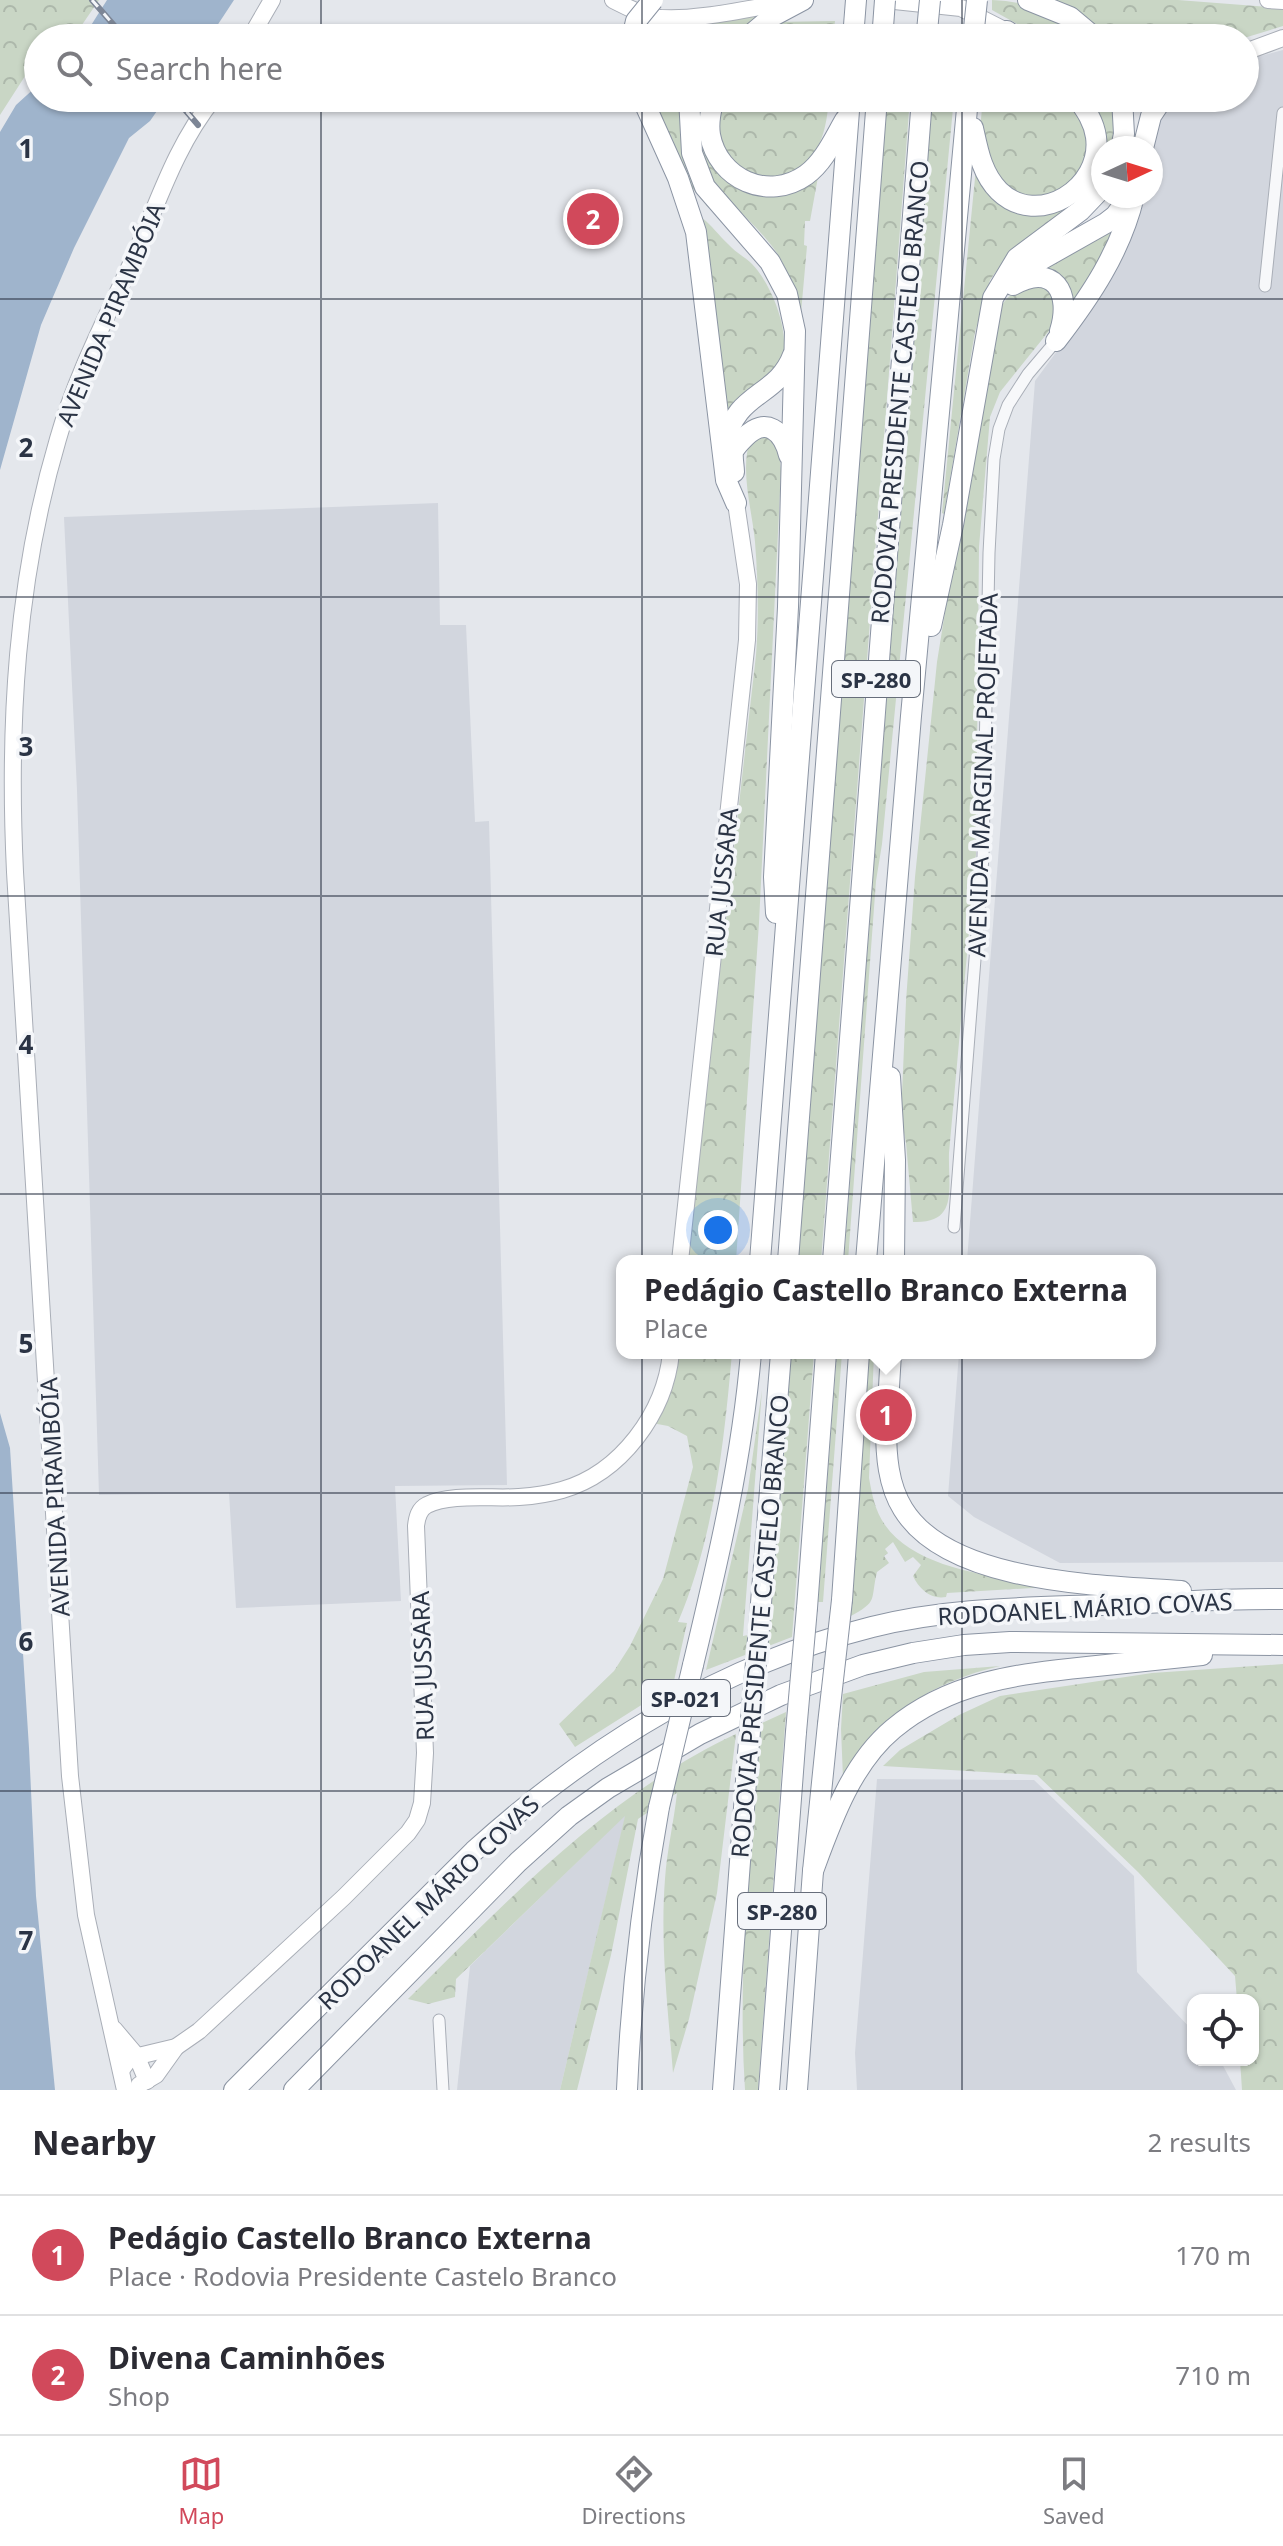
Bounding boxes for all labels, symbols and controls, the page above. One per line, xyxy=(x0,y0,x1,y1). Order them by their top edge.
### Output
search box xyxy=(24,24,1259,112)
icon: search xyxy=(52,46,96,90)
text: Search here xyxy=(116,48,283,89)
text: 1 xyxy=(19,130,33,166)
north arrow xyxy=(1091,136,1163,208)
street label: RODOVIA PRESIDENTE CASTELO BRANCO xyxy=(862,159,936,625)
pin: 2 xyxy=(567,189,619,249)
street label: AVENIDA PIRAMBÓIA xyxy=(48,197,172,431)
text: 2 xyxy=(19,429,34,465)
street label: AVENIDA MARGINAL PROJETADA xyxy=(959,592,1005,958)
road number: SP-280 xyxy=(832,661,920,697)
text: 3 xyxy=(19,728,33,764)
street label: RUA JUSSARA xyxy=(697,805,745,958)
text: 4 xyxy=(19,1026,34,1062)
your location xyxy=(698,1210,738,1250)
popup xyxy=(616,1255,1156,1359)
text: Pedágio Castello Branco Externa xyxy=(644,1269,1128,1310)
text: Place xyxy=(644,1310,708,1346)
text: 5 xyxy=(19,1325,33,1361)
street label: AVENIDA PIRAMBÓIA xyxy=(31,1376,77,1618)
pin: 1 xyxy=(860,1385,912,1445)
street label: RODOVIA PRESIDENTE CASTELO BRANCO xyxy=(722,1393,796,1859)
street label: RODOANEL MÁRIO COVAS xyxy=(937,1584,1233,1632)
street label: RUA JUSSARA xyxy=(403,1590,441,1741)
text: 6 xyxy=(19,1623,34,1659)
road number: SP-021 xyxy=(642,1680,730,1716)
street label: RODOANEL MÁRIO COVAS xyxy=(310,1787,546,2017)
road number: SP-280 xyxy=(738,1893,826,1929)
text: 7 xyxy=(19,1922,34,1958)
map controls xyxy=(1187,1994,1259,2066)
button: locate xyxy=(1187,1994,1259,2066)
text: Nearby xyxy=(32,2119,156,2165)
text: 2 results xyxy=(1147,2124,1251,2160)
text: Pedágio Castello Branco Externa xyxy=(108,2217,592,2258)
text: 1 xyxy=(51,2237,65,2273)
text: 170 m xyxy=(1175,2237,1251,2273)
text: Place · Rodovia Presidente Castelo Branco xyxy=(108,2258,617,2294)
text: Divena Caminhões xyxy=(108,2337,385,2378)
text: 2 xyxy=(51,2357,65,2393)
text: 710 m xyxy=(1175,2357,1251,2393)
text: Shop xyxy=(108,2378,170,2414)
tab: Map xyxy=(179,2452,224,2530)
tab: Directions xyxy=(581,2452,686,2530)
tab: Saved xyxy=(1043,2452,1104,2530)

